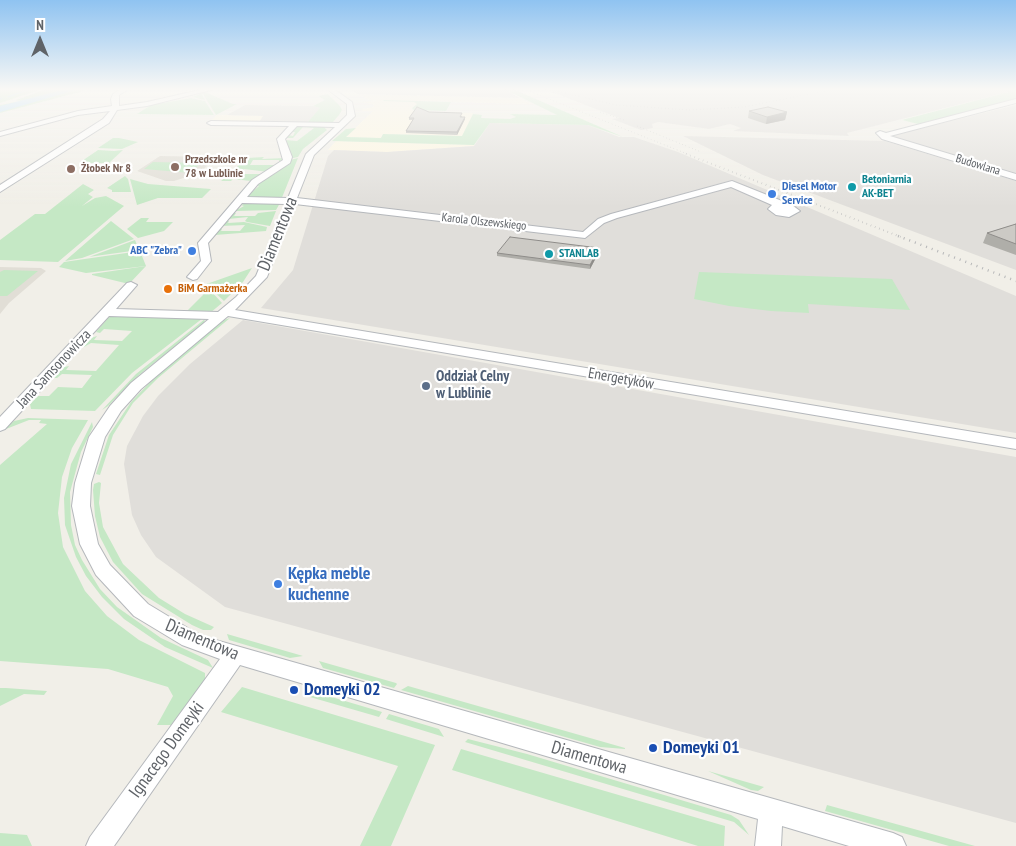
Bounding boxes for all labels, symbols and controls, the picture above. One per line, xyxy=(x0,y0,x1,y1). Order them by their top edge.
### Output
north arrow xyxy=(15,15,65,65)
text: N xyxy=(36,16,44,34)
street label: Budowlana xyxy=(954,151,1002,179)
place label: Przedszkole nr 78 w Lublinie xyxy=(185,153,247,181)
marker: Przedszkole nr 78 w Lublinie xyxy=(169,161,181,173)
place label: Żłobek Nr 8 xyxy=(81,162,131,176)
marker: Żłobek Nr 8 xyxy=(65,163,77,175)
place label: Betoniarnia AK-BET xyxy=(862,173,911,201)
place label: Diesel Motor Service xyxy=(782,180,837,208)
marker: Betoniarnia AK-BET xyxy=(846,181,858,193)
marker: Diesel Motor Service xyxy=(766,188,778,200)
street label: Diamentowa xyxy=(253,194,303,274)
street label: Karola Olszewskiego xyxy=(441,210,527,234)
place label: ABC "Zebra" xyxy=(130,244,182,258)
marker: ABC "Zebra" xyxy=(186,245,198,257)
place label: STANLAB xyxy=(559,247,599,261)
marker: STANLAB xyxy=(543,248,555,260)
place label: BiM Garmażerka xyxy=(178,282,247,296)
marker: BiM Garmażerka xyxy=(162,283,174,295)
street label: Jana Samsonowicza xyxy=(13,326,95,412)
street label: Energetyków xyxy=(587,364,655,394)
place label: Oddział Celny w Lublinie xyxy=(436,368,509,403)
marker: Oddział Celny w Lublinie xyxy=(420,380,432,392)
place label: Kępka meble kuchenne xyxy=(288,563,370,606)
marker: Kępka meble kuchenne xyxy=(272,578,284,590)
street label: Diamentowa xyxy=(162,615,242,665)
place label: Domeyki 02 xyxy=(304,679,381,701)
marker: Domeyki 02 xyxy=(288,684,300,696)
street label: Ignacego Domeyki xyxy=(125,698,209,802)
street label: Diamentowa xyxy=(549,737,629,779)
place label: Domeyki 01 xyxy=(663,737,740,759)
marker: Domeyki 01 xyxy=(647,742,659,754)

